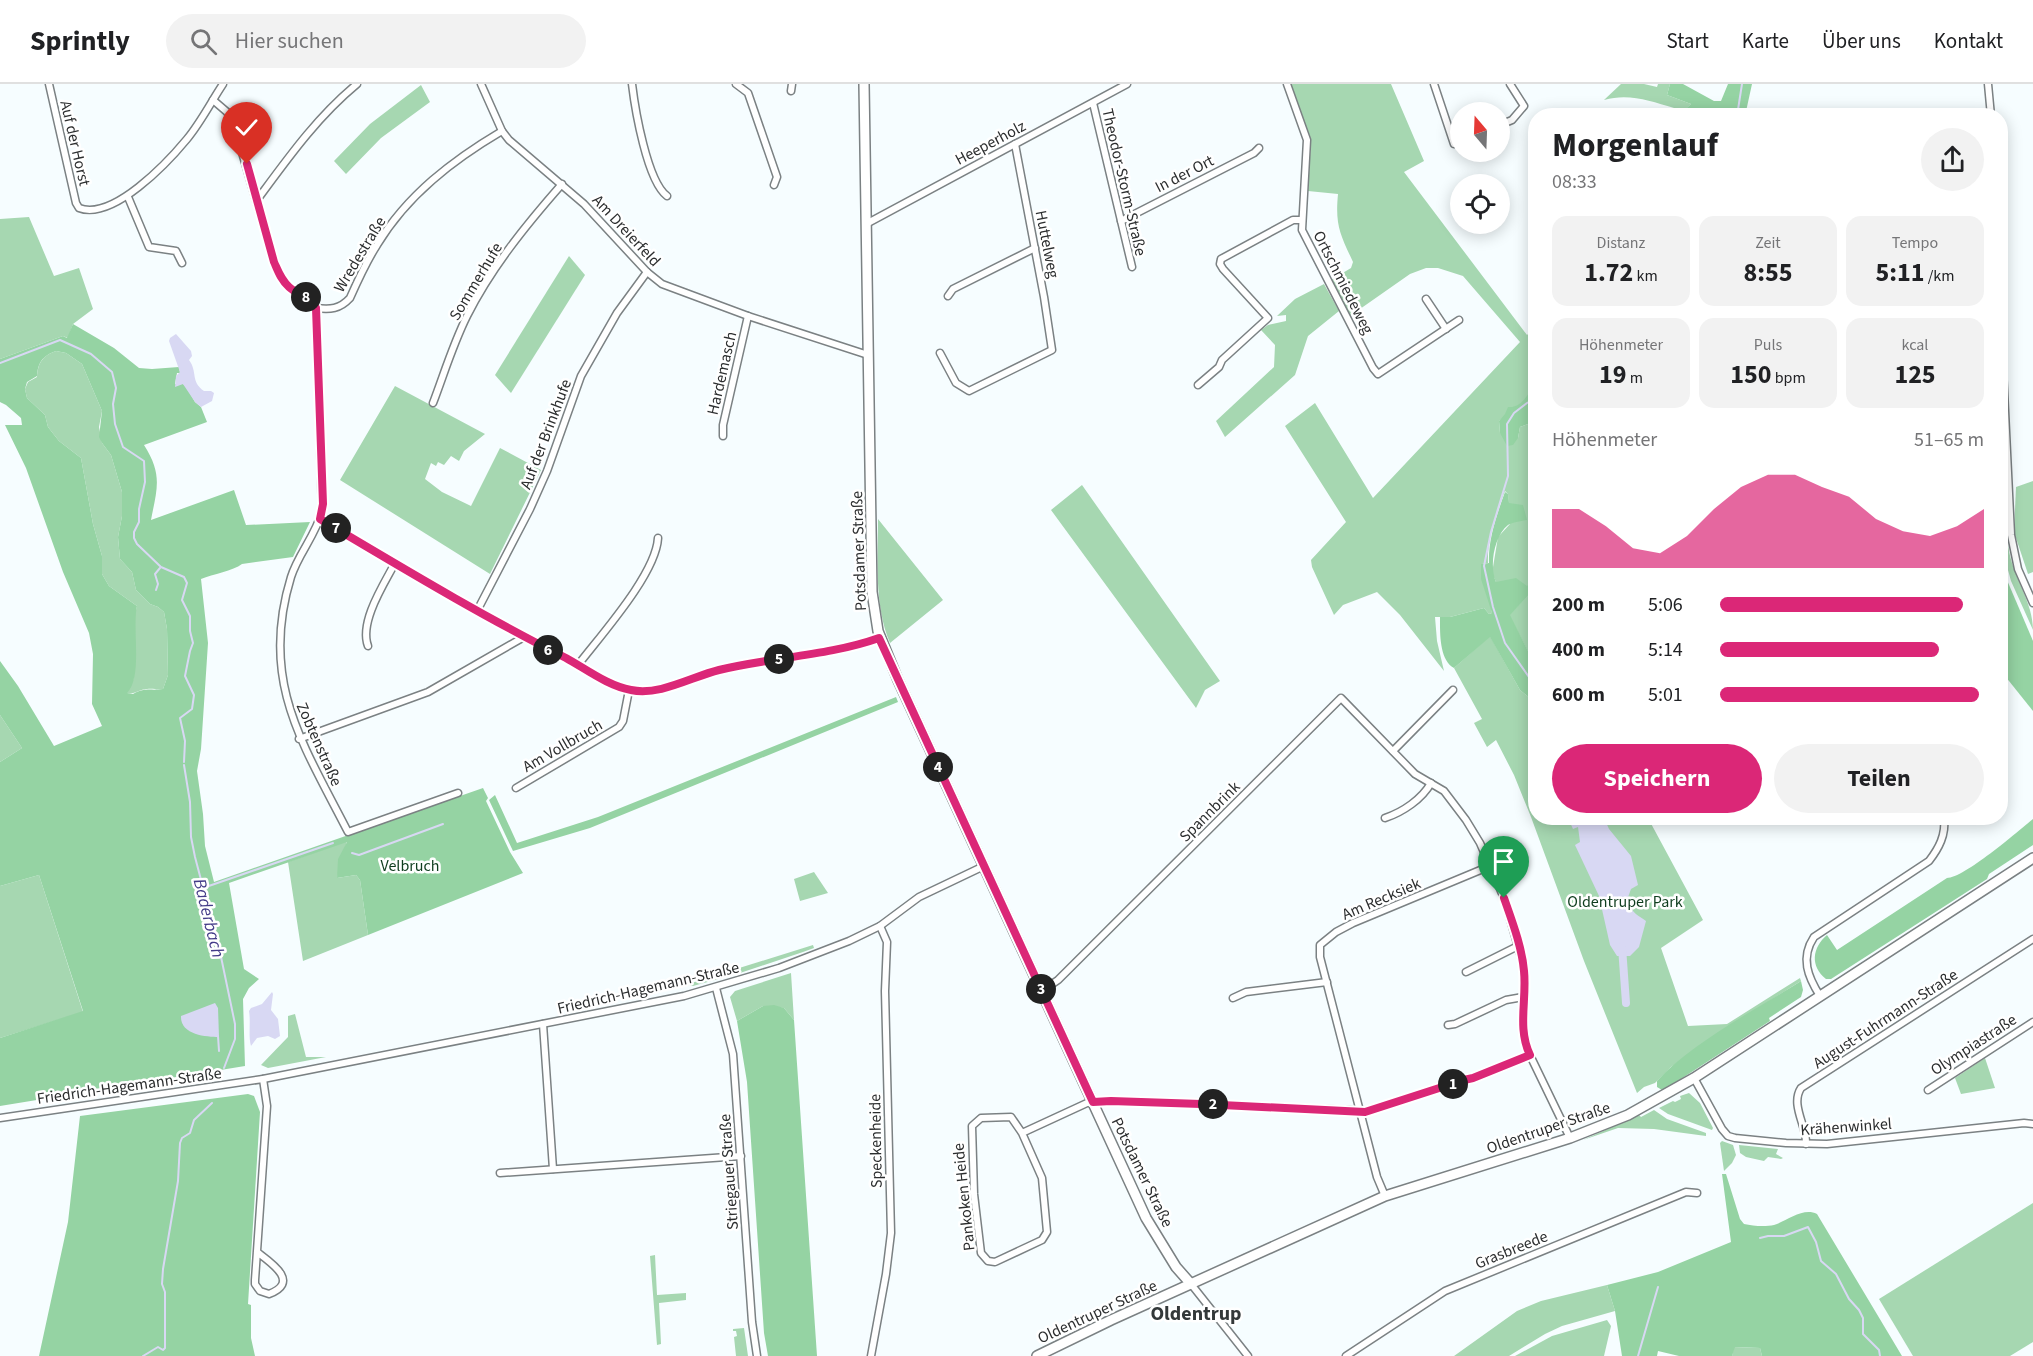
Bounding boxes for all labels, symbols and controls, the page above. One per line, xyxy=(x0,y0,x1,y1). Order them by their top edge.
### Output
search box xyxy=(166,14,586,68)
text: Sprintly xyxy=(30,21,130,61)
icon: search xyxy=(187,25,220,58)
text: Hier suchen xyxy=(235,25,344,57)
text: Start xyxy=(1666,26,1709,56)
text: Karte xyxy=(1742,26,1789,56)
text: Über uns xyxy=(1822,26,1901,56)
text: Kontakt xyxy=(1934,26,2003,56)
street label: Auf der Horst xyxy=(55,98,96,189)
pin xyxy=(221,102,272,164)
north arrow xyxy=(1450,102,1510,162)
map controls xyxy=(1450,102,1510,234)
street label: Theodor-Storm-Straße xyxy=(1096,106,1152,258)
icon: check xyxy=(230,111,263,144)
street label: Heeperholz xyxy=(951,115,1030,171)
text: Morgenlauf xyxy=(1552,122,1718,169)
button: share xyxy=(1921,128,1984,191)
street label: In der Ort xyxy=(1151,149,1218,198)
text: 08:33 xyxy=(1552,168,1597,196)
button: locate xyxy=(1450,174,1510,234)
street label: Am Dreierfeld xyxy=(587,190,665,272)
street label: Huttelweg xyxy=(1030,208,1064,280)
street label: Wredestraße xyxy=(329,212,391,297)
street label: Ortschmiedeweg xyxy=(1308,227,1379,338)
text: Distanz xyxy=(1597,232,1645,254)
text: Zeit xyxy=(1755,232,1781,254)
text: Tempo xyxy=(1892,232,1938,254)
street label: Sommerhufe xyxy=(444,238,508,325)
text: 1.72 xyxy=(1584,254,1633,291)
text: 8:55 xyxy=(1744,254,1792,291)
text: 5:11 xyxy=(1876,254,1925,291)
text: km xyxy=(1633,265,1658,287)
text: /km xyxy=(1925,265,1954,287)
pin: 8 xyxy=(291,282,321,312)
text: 8 xyxy=(302,286,310,308)
street label: Hardemasch xyxy=(702,329,742,417)
text: Höhenmeter xyxy=(1579,334,1663,356)
text: Puls xyxy=(1754,334,1782,356)
text: kcal xyxy=(1902,334,1928,356)
text: 19 xyxy=(1599,356,1627,393)
text: 150 xyxy=(1730,356,1771,393)
text: 125 xyxy=(1894,356,1936,393)
text: m xyxy=(1627,367,1643,389)
text: bpm xyxy=(1771,367,1806,389)
street label: Auf der Brinkhufe xyxy=(515,376,577,493)
text: Höhenmeter xyxy=(1552,426,1657,454)
text: 51–65 m xyxy=(1914,426,1984,454)
street label: Potsdamer Straße xyxy=(846,491,872,611)
pin: 7 xyxy=(321,513,351,543)
text: 7 xyxy=(332,517,340,539)
text: 200 m xyxy=(1552,591,1605,619)
text: 5:06 xyxy=(1648,591,1683,619)
pin: 6 xyxy=(533,635,563,665)
text: 400 m xyxy=(1552,636,1605,664)
text: 5:14 xyxy=(1648,636,1683,664)
text: 6 xyxy=(544,639,552,661)
pin: 5 xyxy=(764,644,794,674)
text: 5 xyxy=(775,648,783,670)
text: 600 m xyxy=(1552,681,1605,709)
text: 5:01 xyxy=(1648,681,1683,709)
street label: Zobtenstraße xyxy=(291,699,347,790)
street label: Am Vollbruch xyxy=(518,714,607,778)
button: Speichern xyxy=(1552,744,1762,813)
button: Teilen xyxy=(1774,744,1984,813)
pin: 4 xyxy=(923,752,953,782)
text: 4 xyxy=(934,756,942,778)
street label: Spannbrink xyxy=(1174,776,1245,847)
pin xyxy=(1478,836,1529,898)
icon: arrive xyxy=(1487,845,1520,878)
park label: Velbruch xyxy=(380,855,440,877)
street label: Am Recksiek xyxy=(1339,872,1424,925)
water label: Baderbach xyxy=(187,876,230,960)
park label: Oldentruper Park xyxy=(1567,891,1683,913)
street label: Friedrich-Hagemann-Straße xyxy=(555,956,741,1020)
street label: August-Fuhrmann-Straße xyxy=(1809,964,1962,1074)
pin: 3 xyxy=(1026,974,1056,1004)
text: 3 xyxy=(1037,978,1045,1000)
street label: Olympiastraße xyxy=(1926,1009,2021,1081)
street label: Friedrich-Hagemann-Straße xyxy=(35,1062,223,1110)
pin: 1 xyxy=(1438,1069,1468,1099)
text: 1 xyxy=(1449,1073,1457,1095)
pin: 2 xyxy=(1198,1089,1228,1119)
text: 2 xyxy=(1209,1093,1217,1115)
street label: Speckenheide xyxy=(864,1094,888,1188)
street label: Oldentruper Straße xyxy=(1484,1096,1613,1159)
street label: Striegauer Straße xyxy=(714,1113,744,1231)
street label: Krähenwinkel xyxy=(1800,1113,1893,1141)
street label: Potsdamer Straße xyxy=(1106,1114,1178,1231)
street label: Pankoken Heide xyxy=(947,1142,981,1252)
street label: Grasbreede xyxy=(1472,1225,1551,1275)
street label: Oldentruper Straße xyxy=(1034,1275,1161,1349)
district label: Oldentrup xyxy=(1150,1300,1242,1328)

